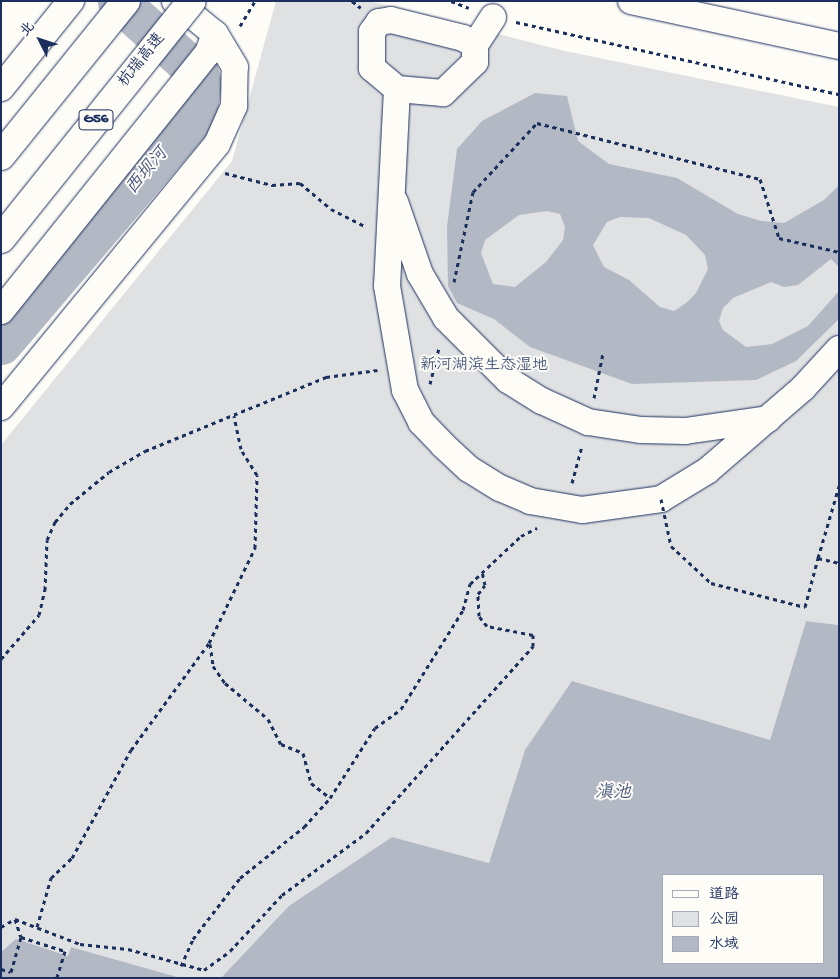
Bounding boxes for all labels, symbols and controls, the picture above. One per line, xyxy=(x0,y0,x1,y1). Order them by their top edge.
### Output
north arrow xyxy=(15,15,65,65)
text: 北 xyxy=(17,19,39,41)
street label: 杭瑞高速 xyxy=(115,30,171,92)
road number: G56 xyxy=(78,108,114,132)
water label: 西坝河 xyxy=(122,144,174,200)
park label: 新河湖滨生态湿地 xyxy=(420,357,548,377)
water label: 滇池 xyxy=(595,783,631,805)
legend xyxy=(662,874,825,964)
text: 道路 xyxy=(709,886,739,904)
text: 公园 xyxy=(709,911,739,929)
text: 水域 xyxy=(709,936,739,954)

